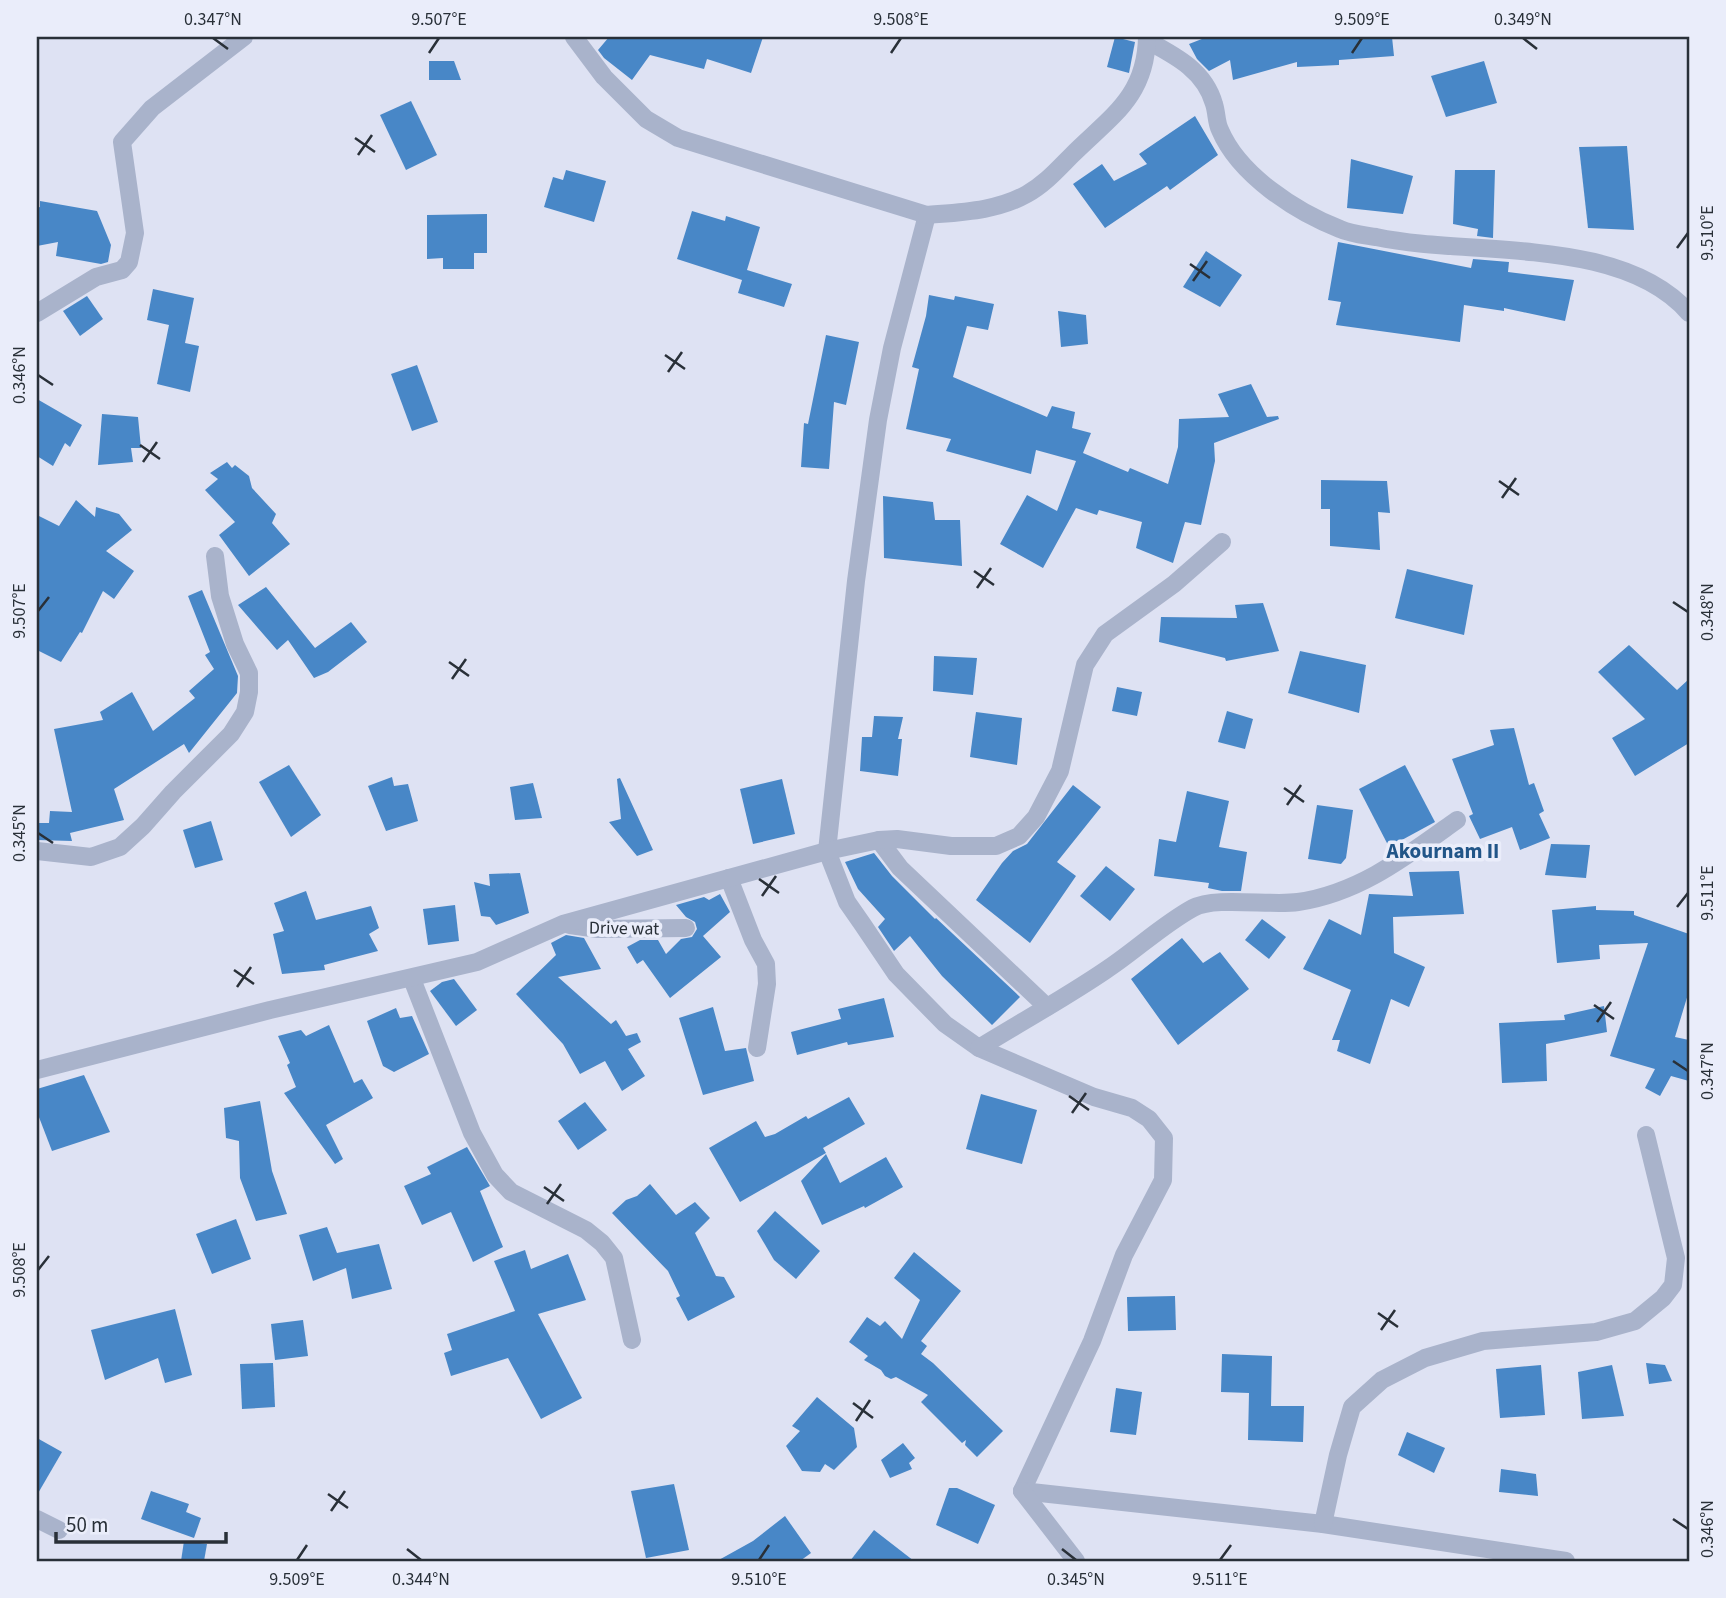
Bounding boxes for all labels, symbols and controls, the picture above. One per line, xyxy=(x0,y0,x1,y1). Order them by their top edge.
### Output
text: 0.347°N xyxy=(184,7,242,32)
text: 9.507°E xyxy=(411,7,467,32)
text: 9.508°E xyxy=(873,7,929,32)
text: 9.509°E xyxy=(1334,7,1390,32)
text: 0.349°N xyxy=(1494,7,1552,32)
text: 9.510°E xyxy=(1695,205,1720,261)
text: 0.346°N xyxy=(7,346,32,404)
text: 9.507°E xyxy=(7,583,32,639)
text: 0.348°N xyxy=(1695,583,1720,641)
text: 0.345°N xyxy=(7,804,32,862)
district label: Akournam II xyxy=(1386,836,1499,866)
text: 9.511°E xyxy=(1695,865,1720,921)
street label: Drive wat xyxy=(589,915,659,942)
text: 0.347°N xyxy=(1695,1042,1720,1100)
text: 9.508°E xyxy=(7,1242,32,1298)
scale bar xyxy=(56,1500,226,1544)
text: 0.346°N xyxy=(1695,1500,1720,1558)
text: 50 m xyxy=(66,1510,108,1540)
text: 9.509°E xyxy=(269,1567,325,1592)
text: 0.344°N xyxy=(392,1567,450,1592)
text: 9.510°E xyxy=(731,1567,787,1592)
text: 0.345°N xyxy=(1047,1567,1105,1592)
text: 9.511°E xyxy=(1192,1567,1248,1592)

